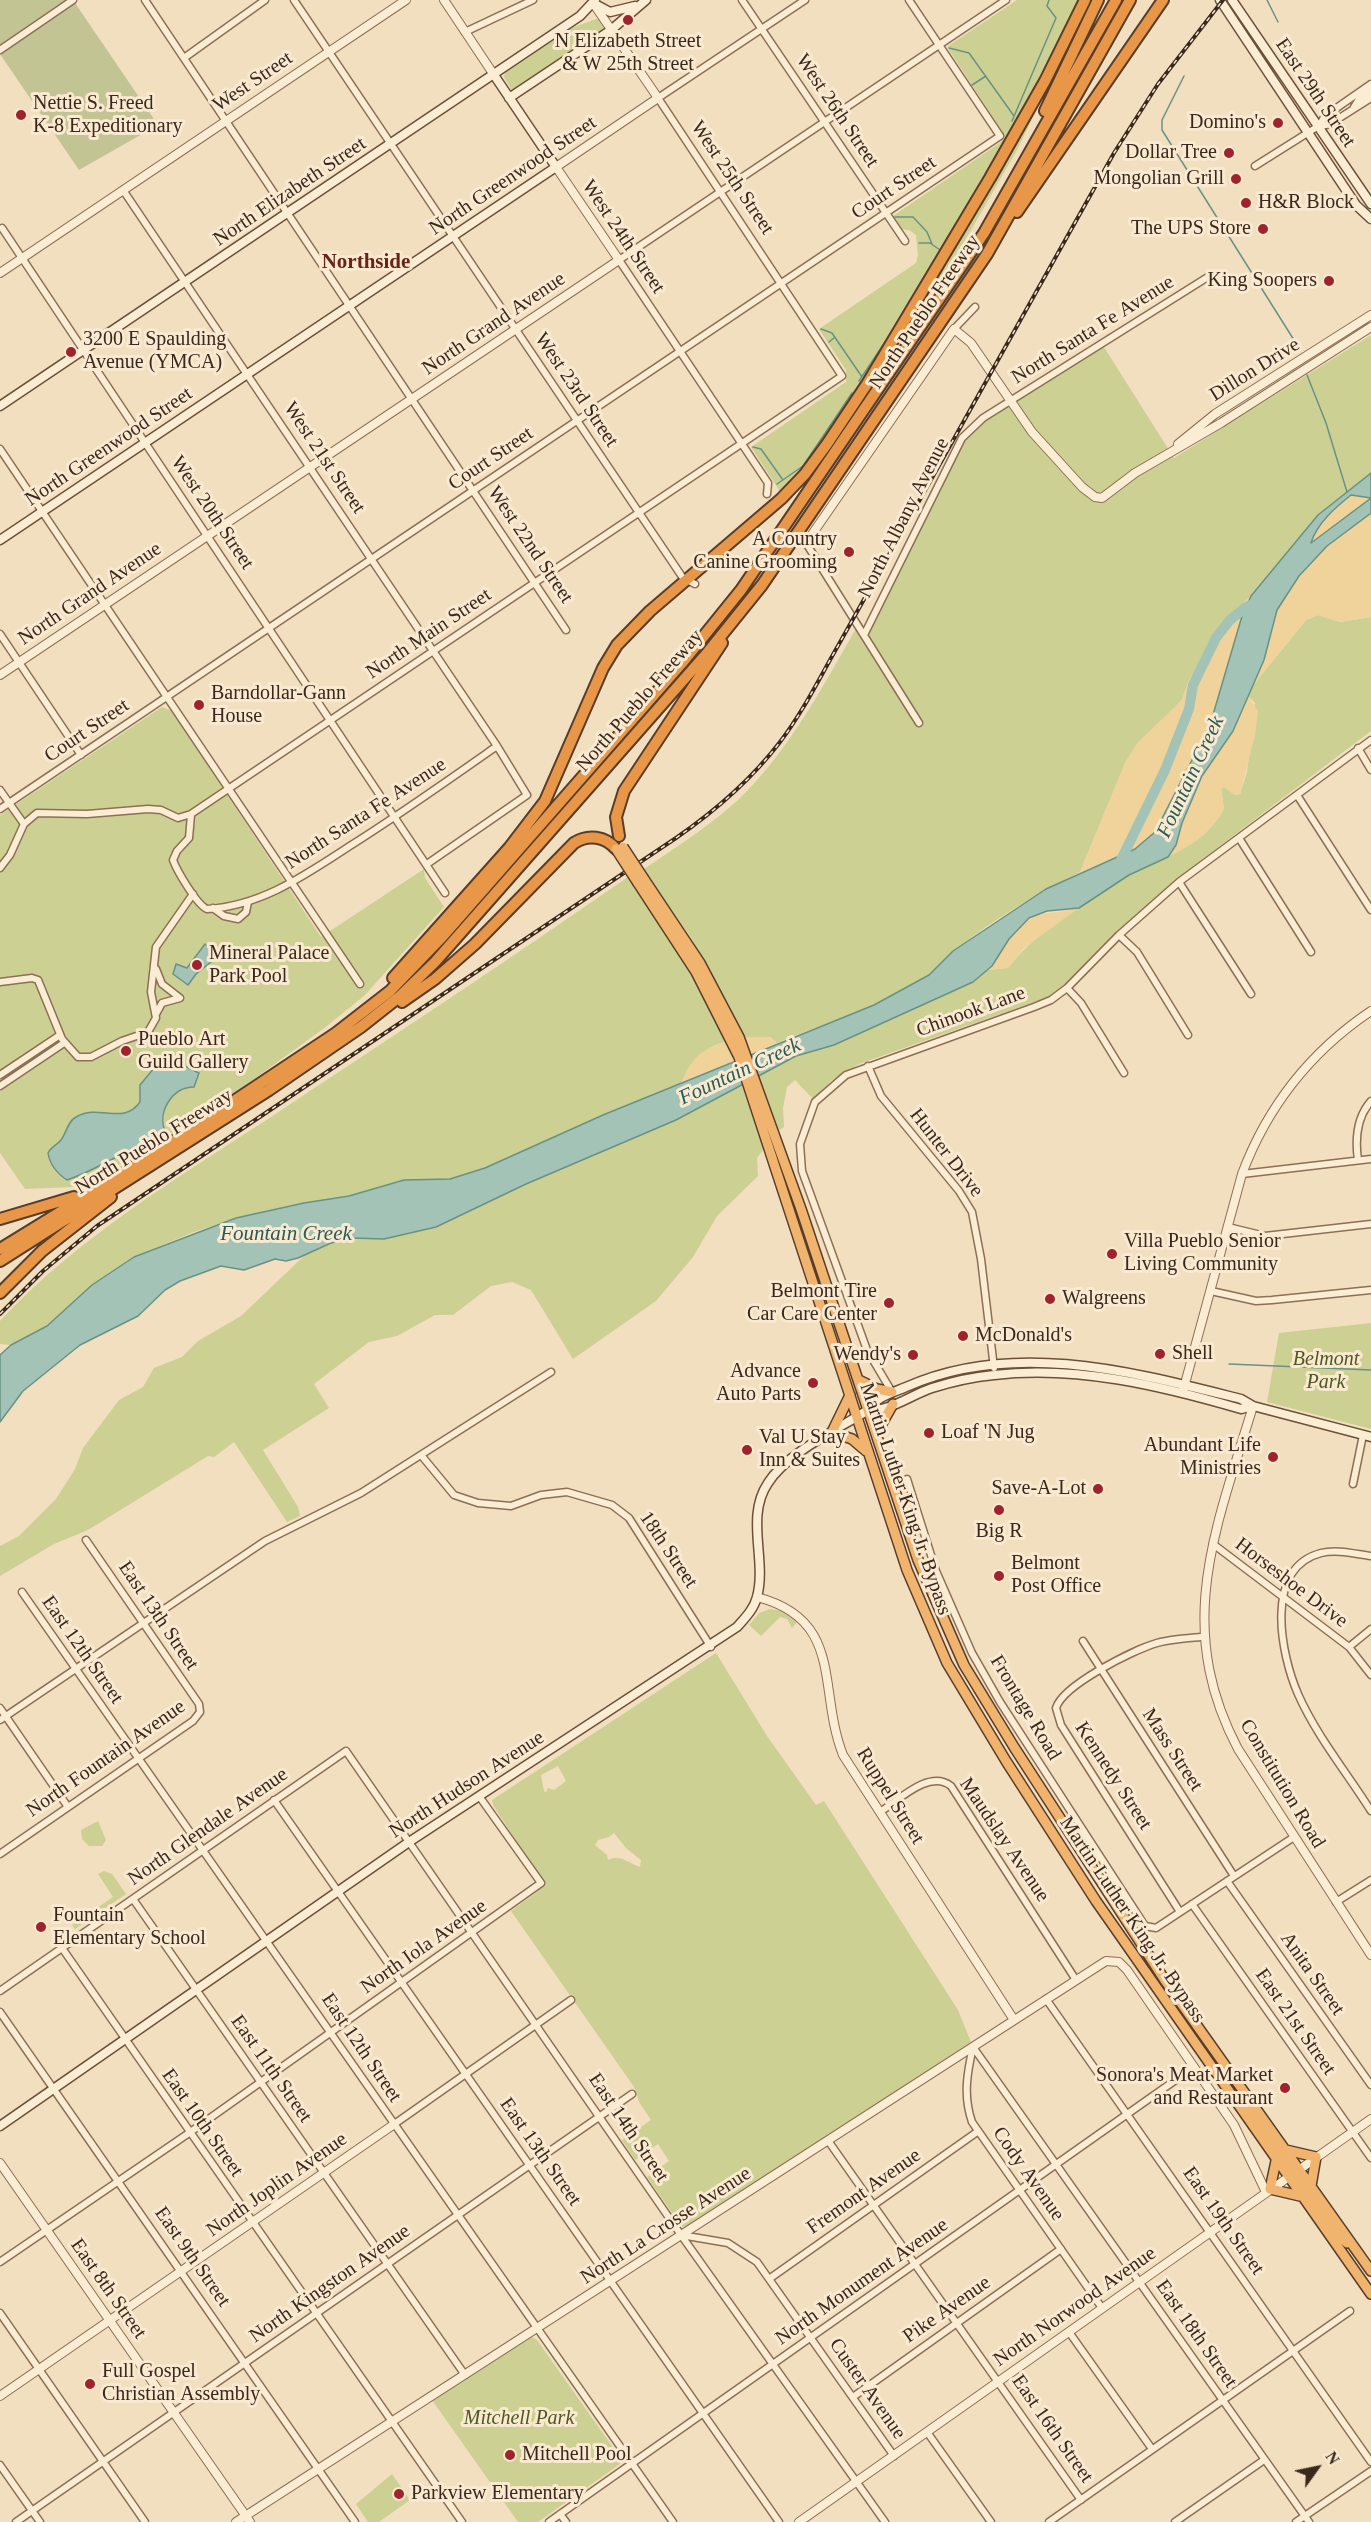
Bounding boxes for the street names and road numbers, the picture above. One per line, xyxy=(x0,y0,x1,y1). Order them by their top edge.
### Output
street label: East 29th Street xyxy=(1270,34,1360,152)
street label: West Street xyxy=(209,47,297,117)
street label: West 26th Street xyxy=(790,50,884,172)
street label: North Greenwood Street xyxy=(425,111,601,241)
street label: West 25th Street xyxy=(685,117,779,239)
street label: North Elizabeth Street xyxy=(209,132,371,252)
street label: Court Street xyxy=(847,151,941,225)
street label: West 24th Street xyxy=(576,176,670,298)
street label: North Pueblo Freeway xyxy=(864,230,986,394)
street label: North Grand Avenue xyxy=(418,267,570,381)
street label: North Santa Fe Avenue xyxy=(1007,270,1179,390)
street label: West 23rd Street xyxy=(529,328,623,452)
street label: Dillon Drive xyxy=(1206,333,1304,407)
street label: North Greenwood Street xyxy=(21,382,197,512)
street label: West 21st Street xyxy=(278,398,370,518)
street label: Court Street xyxy=(444,422,538,496)
street label: North Albany Avenue xyxy=(853,434,955,602)
street label: West 20th Street xyxy=(165,452,259,574)
street label: West 22nd Street xyxy=(482,482,578,608)
street label: North Grand Avenue xyxy=(14,537,166,651)
street label: North Main Street xyxy=(362,583,496,685)
street label: North Pueblo Freeway xyxy=(572,625,708,777)
street label: Court Street xyxy=(40,694,134,768)
street label: North Santa Fe Avenue xyxy=(281,753,451,875)
street label: Chinook Lane xyxy=(913,981,1029,1043)
street label: North Pueblo Freeway xyxy=(71,1084,237,1200)
street label: Hunter Drive xyxy=(904,1104,988,1202)
street label: Martin Luther King Jr. Bypass xyxy=(854,1380,956,1618)
street label: 18th Street xyxy=(634,1507,702,1593)
street label: Horseshoe Drive xyxy=(1230,1533,1352,1633)
street label: East 13th Street xyxy=(113,1557,203,1675)
street label: East 12th Street xyxy=(36,1591,128,1709)
street label: Frontage Road xyxy=(984,1651,1066,1765)
street label: North Fountain Avenue xyxy=(22,1695,190,1823)
street label: Mass Street xyxy=(1136,1704,1208,1796)
street label: Constitution Road xyxy=(1234,1715,1330,1853)
street label: Kennedy Street xyxy=(1069,1718,1157,1834)
street label: North Hudson Avenue xyxy=(385,1726,549,1844)
street label: Ruppel Street xyxy=(851,1743,929,1849)
street label: North Glendale Avenue xyxy=(123,1763,293,1891)
street label: Maudslay Avenue xyxy=(954,1773,1054,1907)
street label: Martin Luther King Jr. Bypass xyxy=(1054,1812,1210,2028)
street label: North Iola Avenue xyxy=(356,1895,492,1999)
street label: Anita Street xyxy=(1275,1928,1349,2020)
street label: East 21st Street xyxy=(1249,1964,1341,2080)
street label: East 12th Street xyxy=(316,1989,406,2107)
street label: East 11th Street xyxy=(225,2011,317,2127)
street label: East 10th Street xyxy=(156,2064,248,2182)
street label: East 14th Street xyxy=(583,2069,673,2187)
street label: East 13th Street xyxy=(494,2093,586,2211)
street label: Cody Avenue xyxy=(987,2122,1069,2226)
street label: North Joplin Avenue xyxy=(202,2127,352,2243)
street label: Fremont Avenue xyxy=(802,2144,926,2240)
street label: North La Crosse Avenue xyxy=(576,2162,756,2290)
street label: East 19th Street xyxy=(1177,2162,1269,2280)
street label: East 9th Street xyxy=(149,2202,235,2312)
street label: North Monument Avenue xyxy=(771,2213,953,2351)
street label: North Kingston Avenue xyxy=(245,2219,415,2349)
street label: East 8th Street xyxy=(65,2234,151,2344)
street label: North Norwood Avenue xyxy=(989,2242,1161,2372)
street label: Pike Avenue xyxy=(899,2271,995,2349)
street label: East 18th Street xyxy=(1150,2275,1242,2393)
street label: Custer Avenue xyxy=(823,2334,911,2444)
street label: East 16th Street xyxy=(1006,2370,1098,2488)

